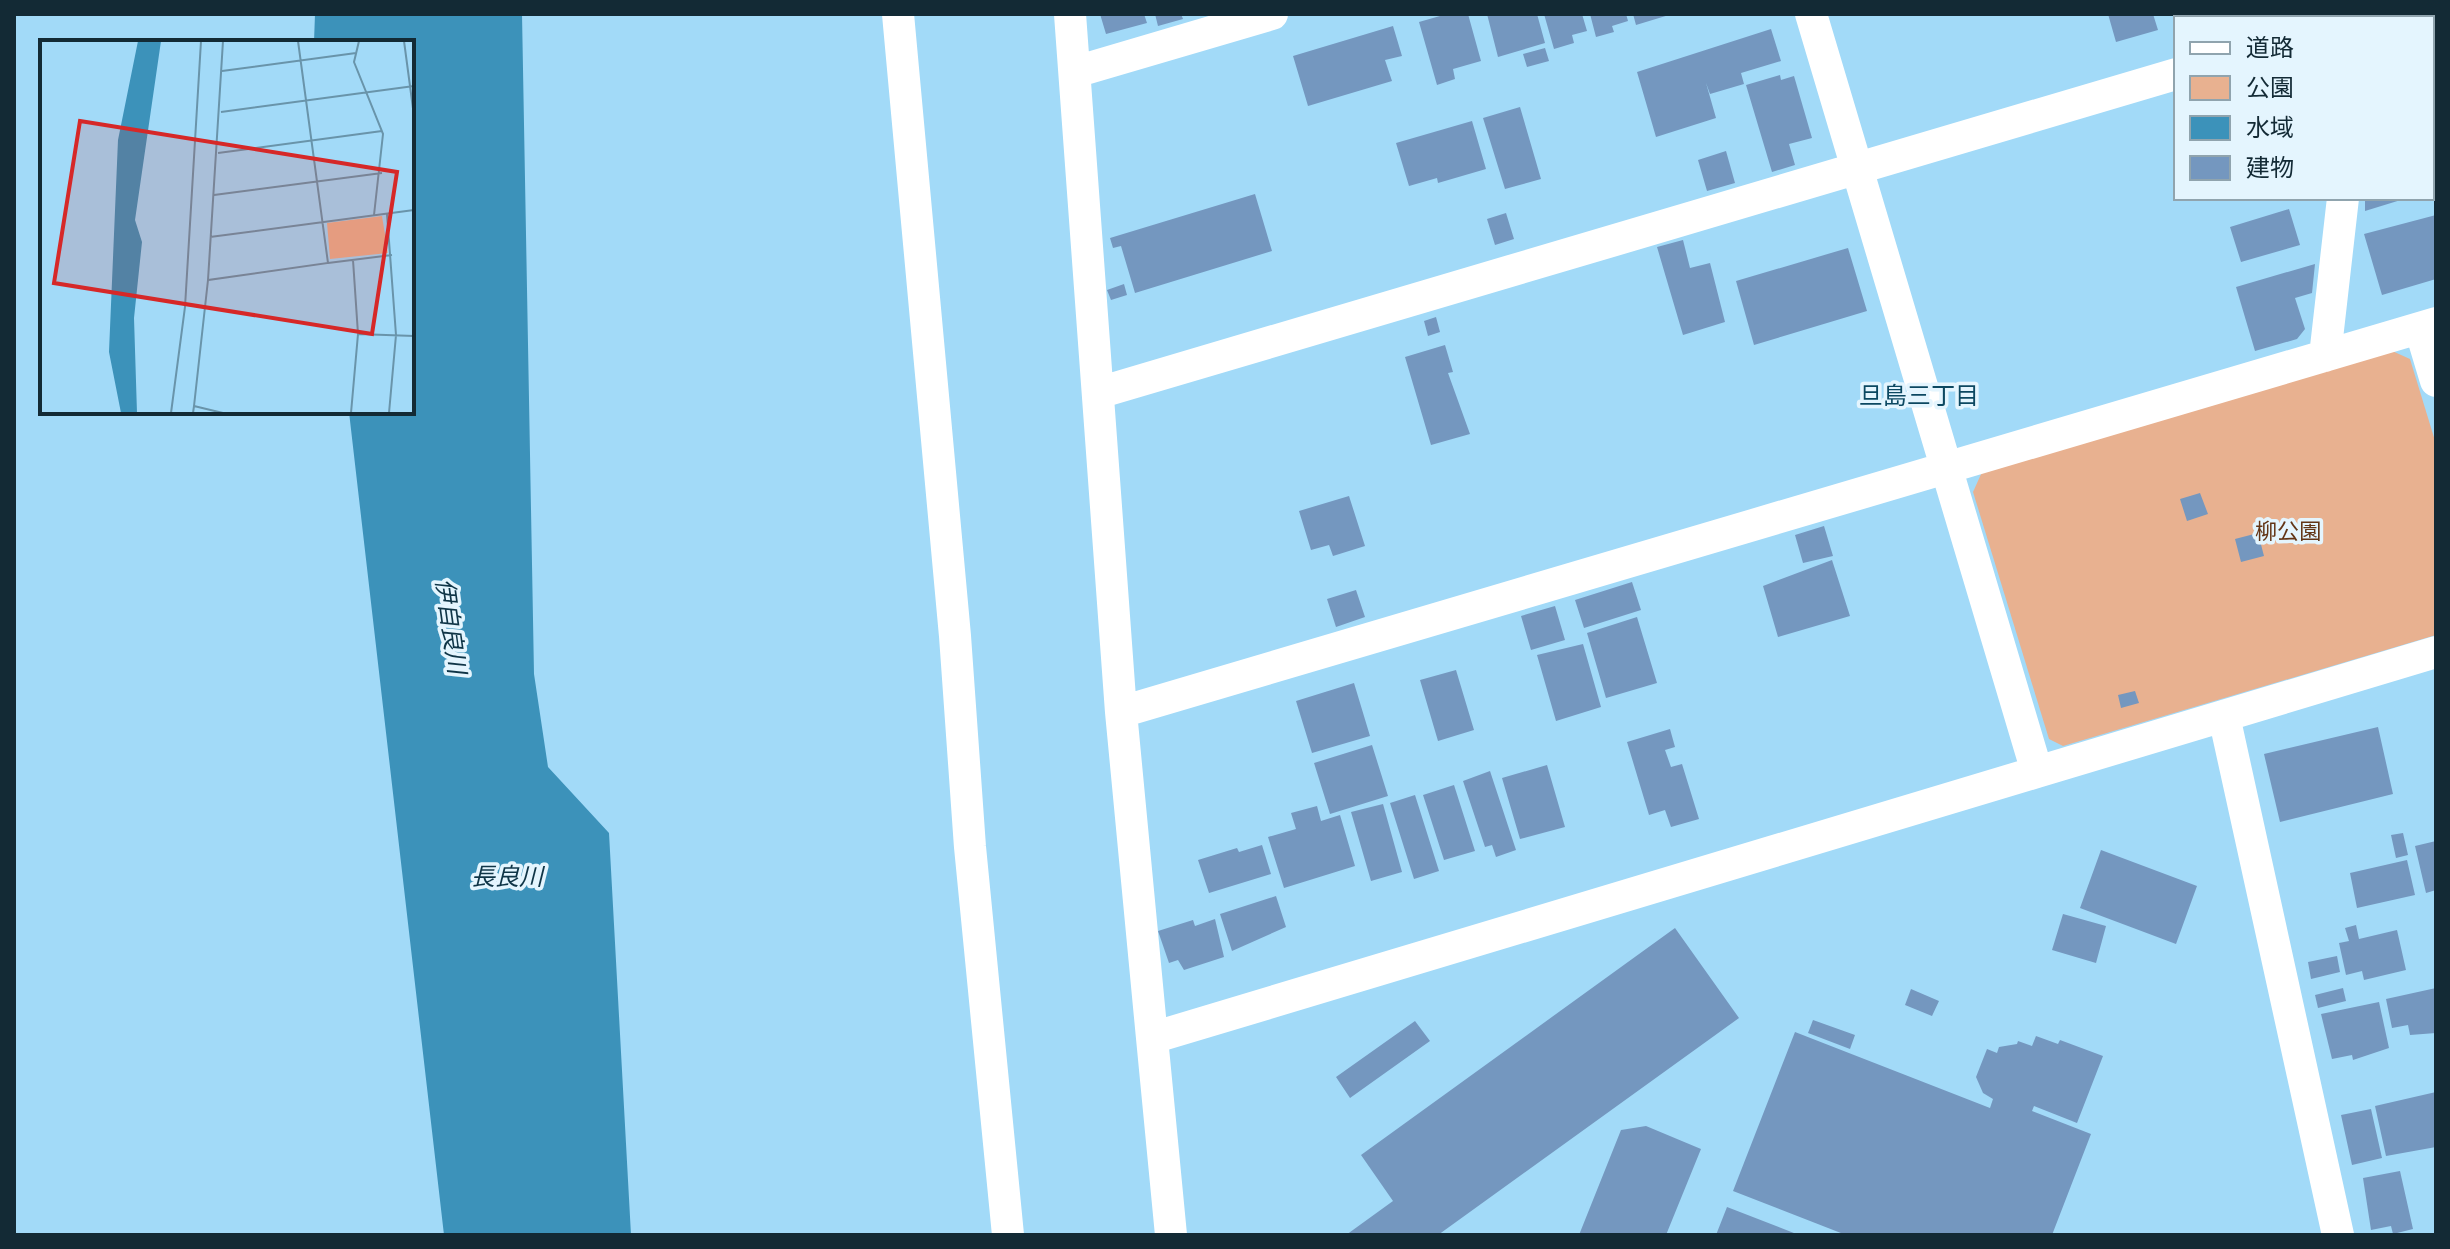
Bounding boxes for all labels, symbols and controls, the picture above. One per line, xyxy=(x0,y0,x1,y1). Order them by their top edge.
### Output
legend xyxy=(2174,16,2434,200)
text: 道路 xyxy=(2246,34,2294,61)
inset map xyxy=(40,40,414,414)
text: 公園 xyxy=(2246,74,2294,101)
text: 水域 xyxy=(2246,114,2294,141)
text: 建物 xyxy=(2246,154,2294,181)
district label: 旦島三丁目 xyxy=(1859,382,1979,409)
park label: 柳公園 xyxy=(2255,518,2321,543)
water label: 伊自良川 xyxy=(431,577,471,678)
water label: 長良川 xyxy=(471,863,546,890)

